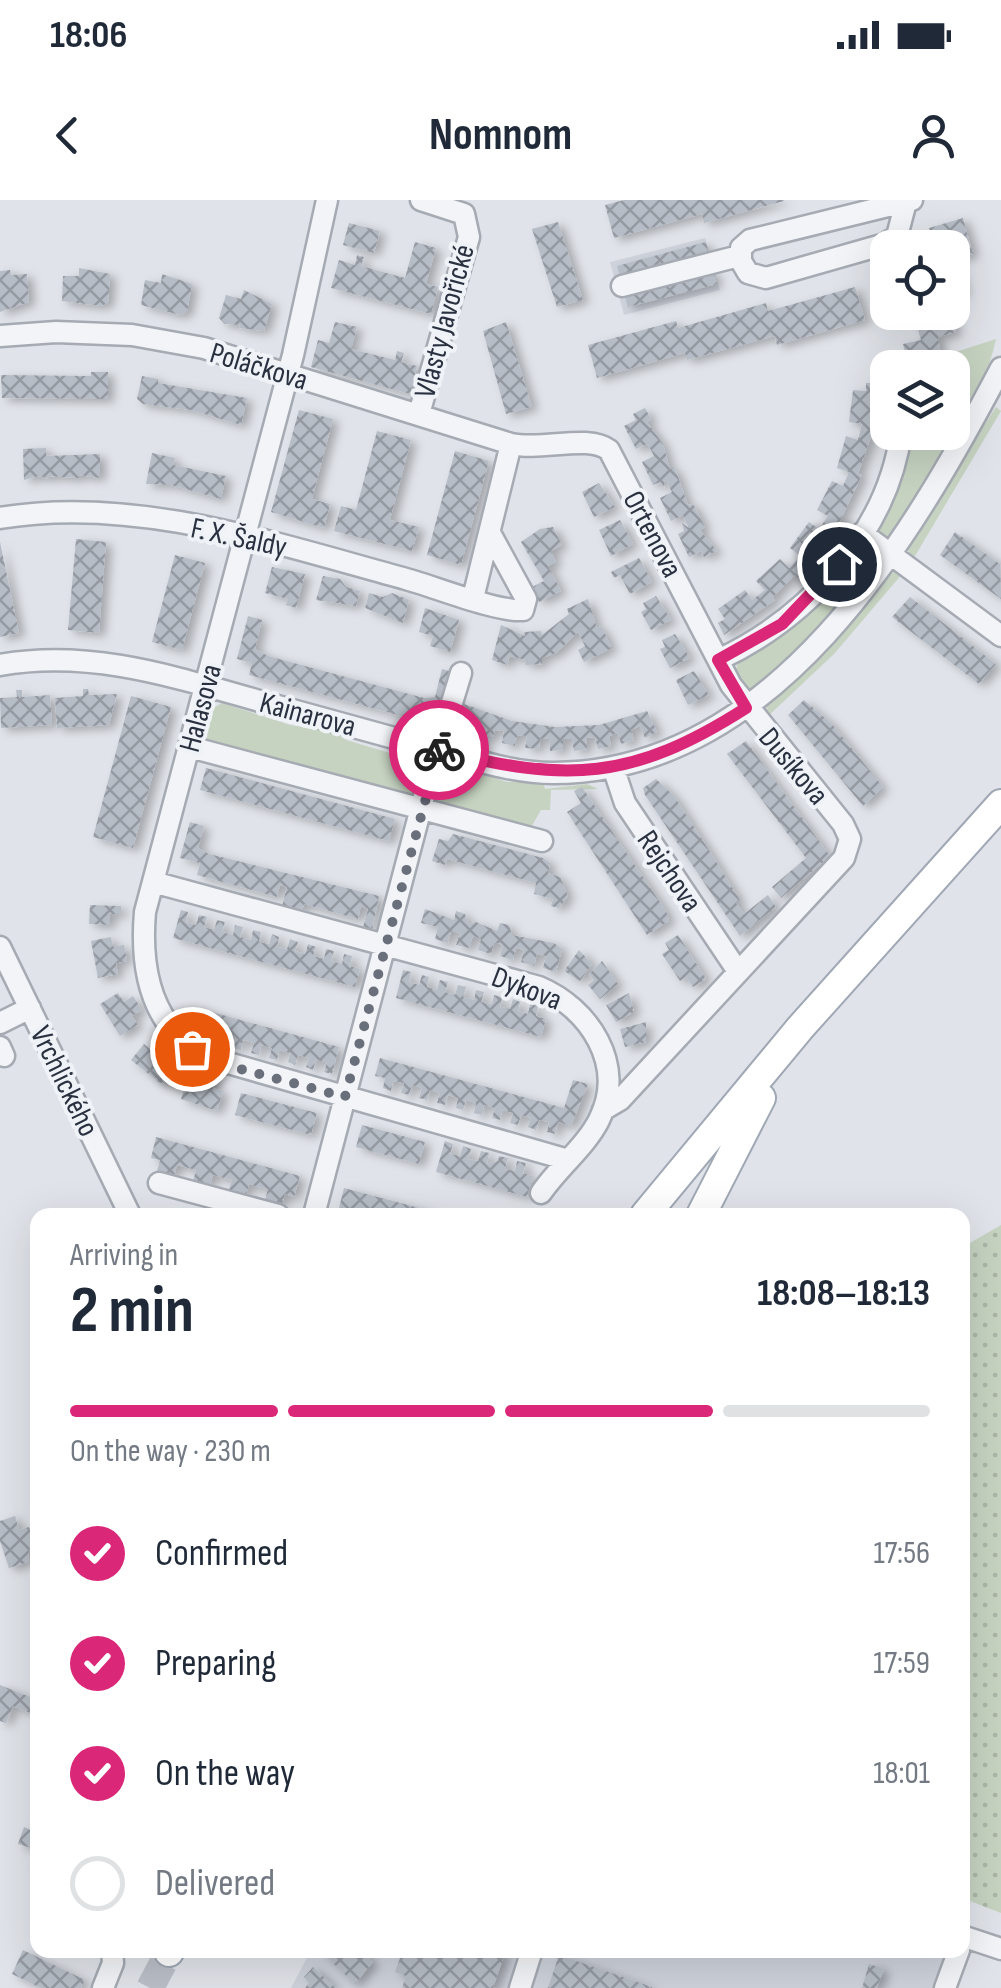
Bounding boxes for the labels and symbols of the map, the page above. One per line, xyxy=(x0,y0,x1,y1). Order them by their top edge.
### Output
street label: Vlasty Javořické xyxy=(407,241,483,402)
street label: Poláčkova xyxy=(206,335,312,399)
street label: Ortenova xyxy=(615,485,690,584)
street label: F. X. Šaldy xyxy=(188,510,290,566)
pin xyxy=(797,522,882,607)
street label: Halasova xyxy=(172,660,230,756)
street label: Kainarova xyxy=(256,685,360,745)
courier xyxy=(389,700,489,800)
street label: Dusíkova xyxy=(751,721,836,813)
street label: Rejchova xyxy=(629,824,709,919)
street label: Dykova xyxy=(487,959,567,1019)
pin xyxy=(150,1007,235,1092)
street label: Vrchlického xyxy=(22,1020,106,1142)

